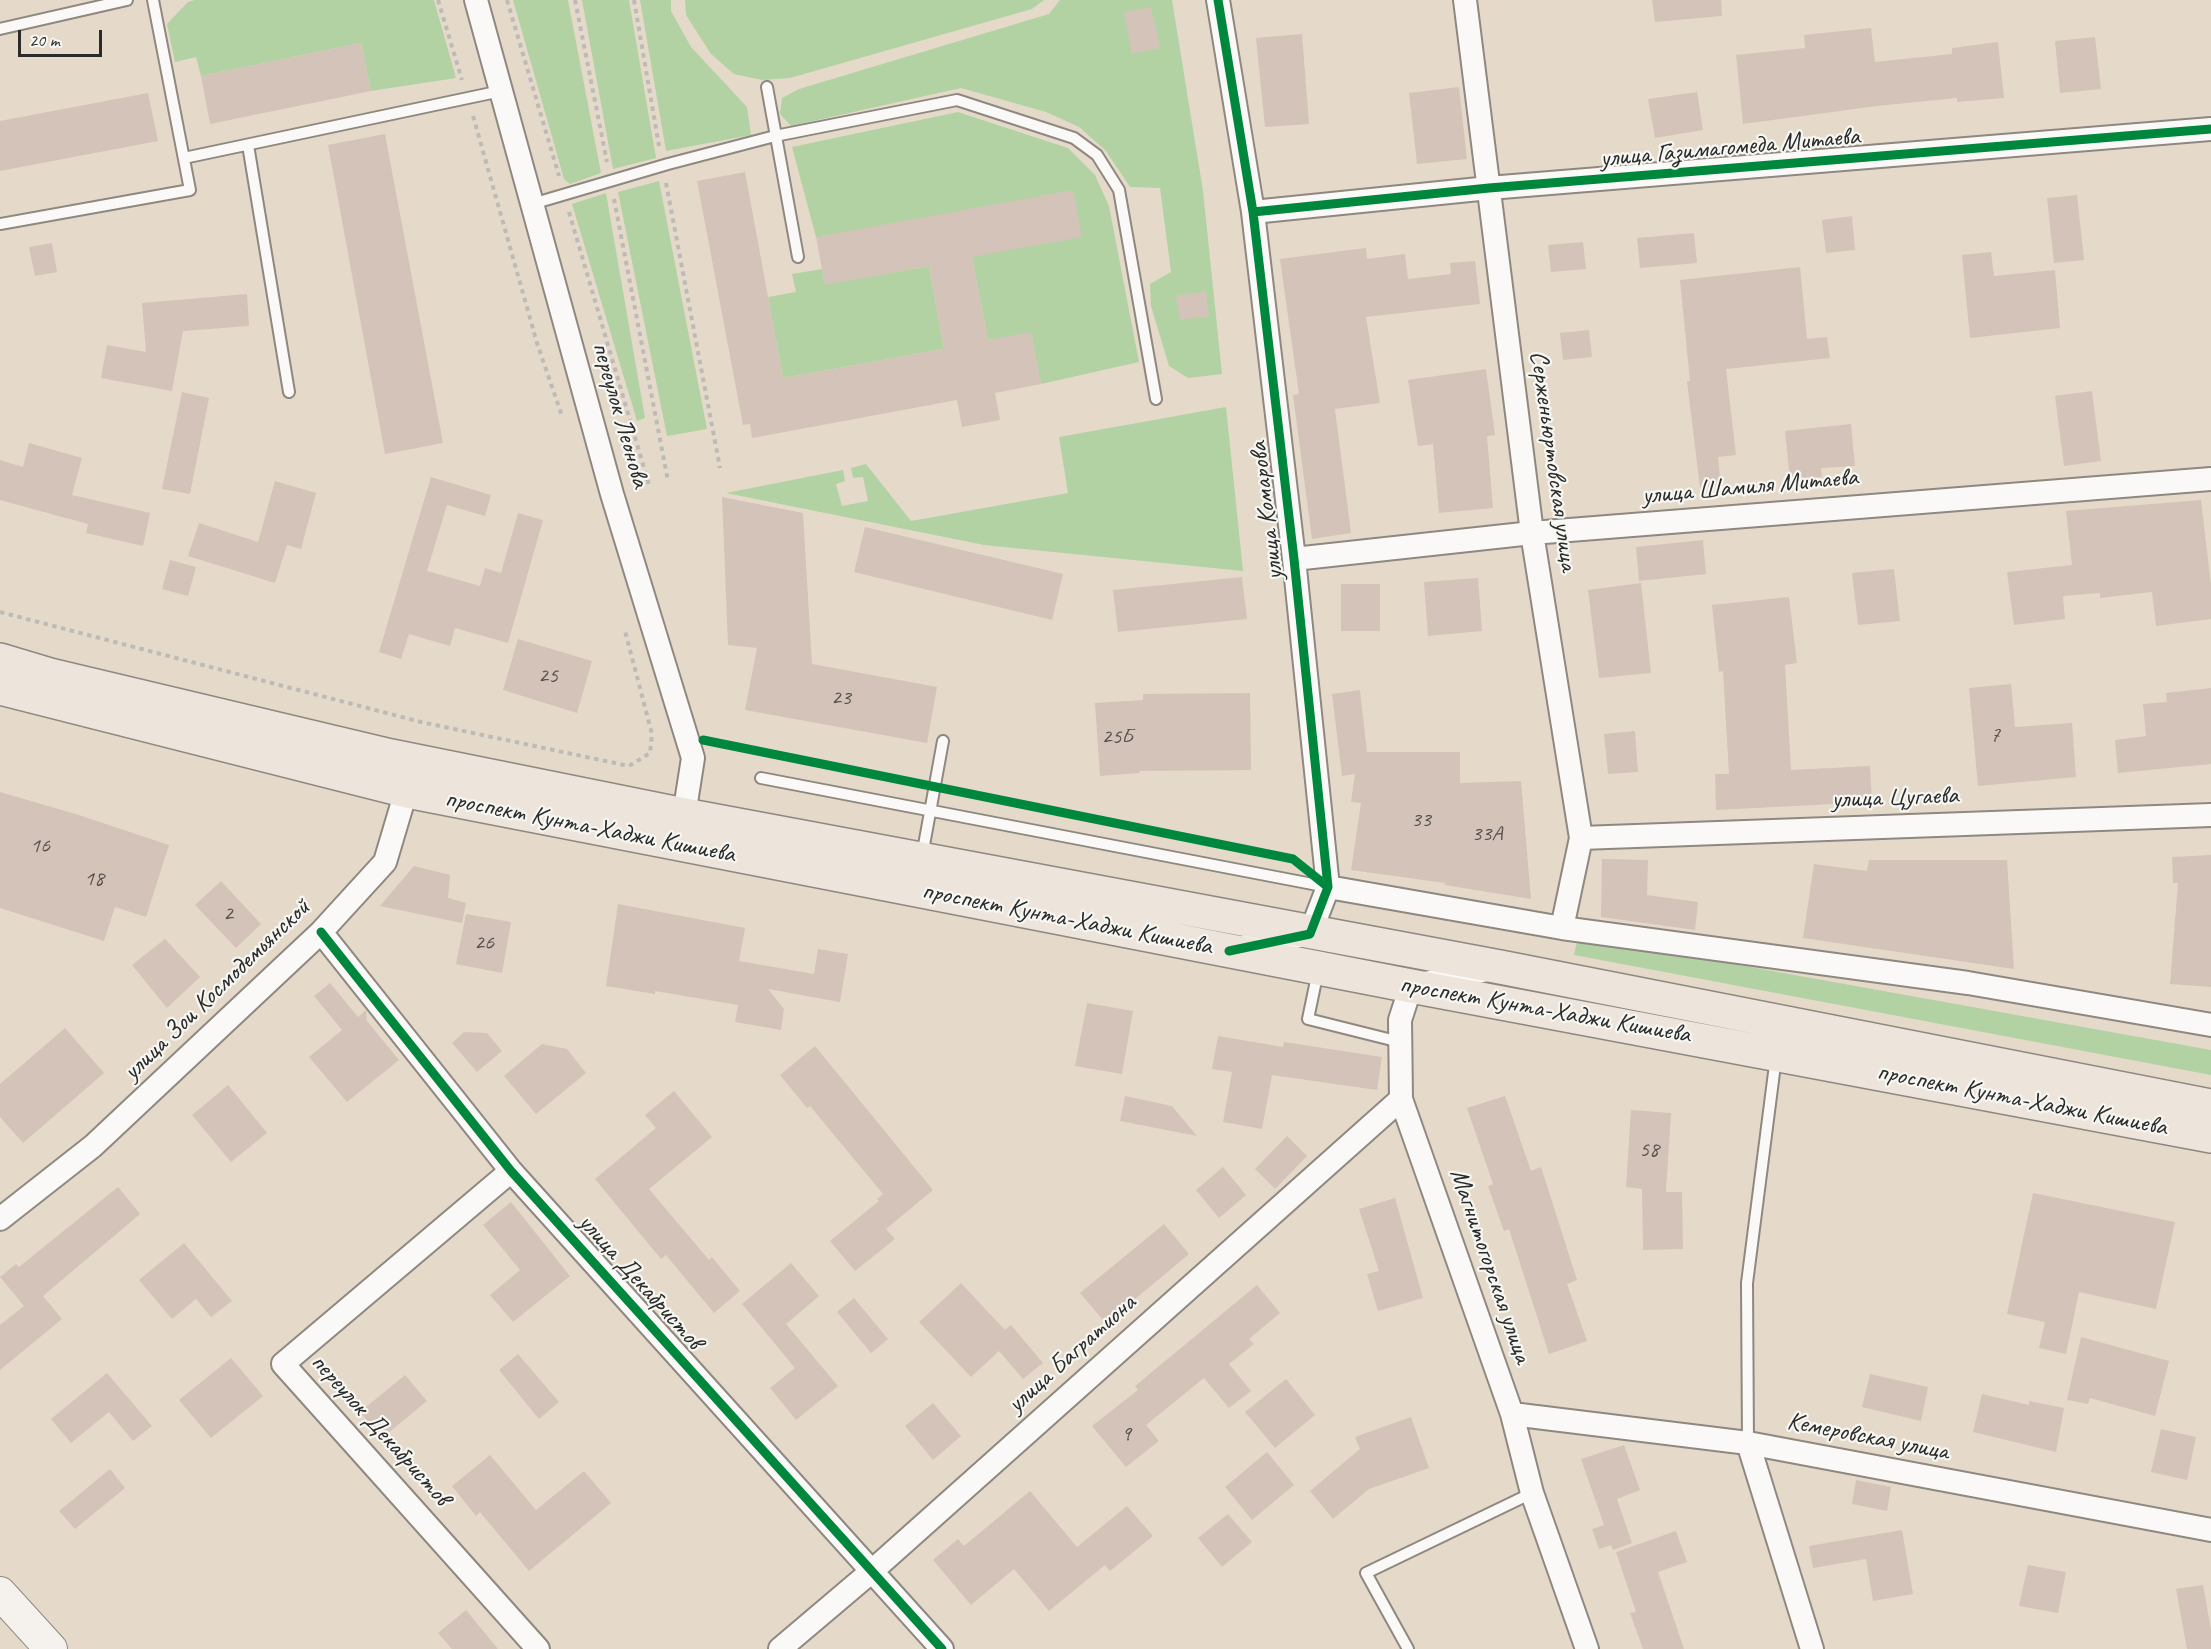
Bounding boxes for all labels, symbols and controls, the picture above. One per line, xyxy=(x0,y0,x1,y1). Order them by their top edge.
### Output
scale bar xyxy=(21,18,105,56)
text: 20 m xyxy=(29,29,60,51)
street label: улица Газимагомеда Митаева xyxy=(1599,121,1861,175)
street label: переулок Леонова xyxy=(584,339,656,491)
street label: Серженьюртовская улица xyxy=(1522,349,1584,573)
street label: улица Комарова xyxy=(1243,440,1291,582)
street label: улица Шамиля Митаева xyxy=(1641,462,1859,512)
house number: 25 xyxy=(538,663,558,689)
house number: 23 xyxy=(831,685,851,711)
house number: 7 xyxy=(1990,722,2000,748)
house number: 25Б xyxy=(1102,724,1132,750)
street label: улица Цугаева xyxy=(1831,780,1959,816)
street label: проспект Кунта-Хаджи Кишиева xyxy=(442,784,738,870)
house number: 33 xyxy=(1411,807,1431,833)
house number: 33А xyxy=(1472,821,1502,847)
house number: 16 xyxy=(30,833,50,859)
house number: 18 xyxy=(84,866,104,892)
street label: проспект Кунта-Хаджи Кишиева xyxy=(919,876,1215,962)
street label: улица Зои Космодемьянской xyxy=(117,893,317,1087)
house number: 2 xyxy=(223,901,233,927)
house number: 26 xyxy=(474,930,494,956)
street label: проспект Кунта-Хаджи Кишиева xyxy=(1397,969,1693,1051)
street label: проспект Кунта-Хаджи Кишиева xyxy=(1874,1057,2170,1143)
house number: 58 xyxy=(1639,1137,1659,1163)
street label: Магнитогорская улица xyxy=(1442,1165,1538,1367)
street label: улица Декабристов xyxy=(571,1208,709,1356)
street label: улица Багратиона xyxy=(1001,1288,1143,1420)
street label: переулок Декабристов xyxy=(304,1347,456,1513)
street label: Кемеровская улица xyxy=(1785,1406,1951,1468)
house number: 9 xyxy=(1121,1421,1131,1447)

